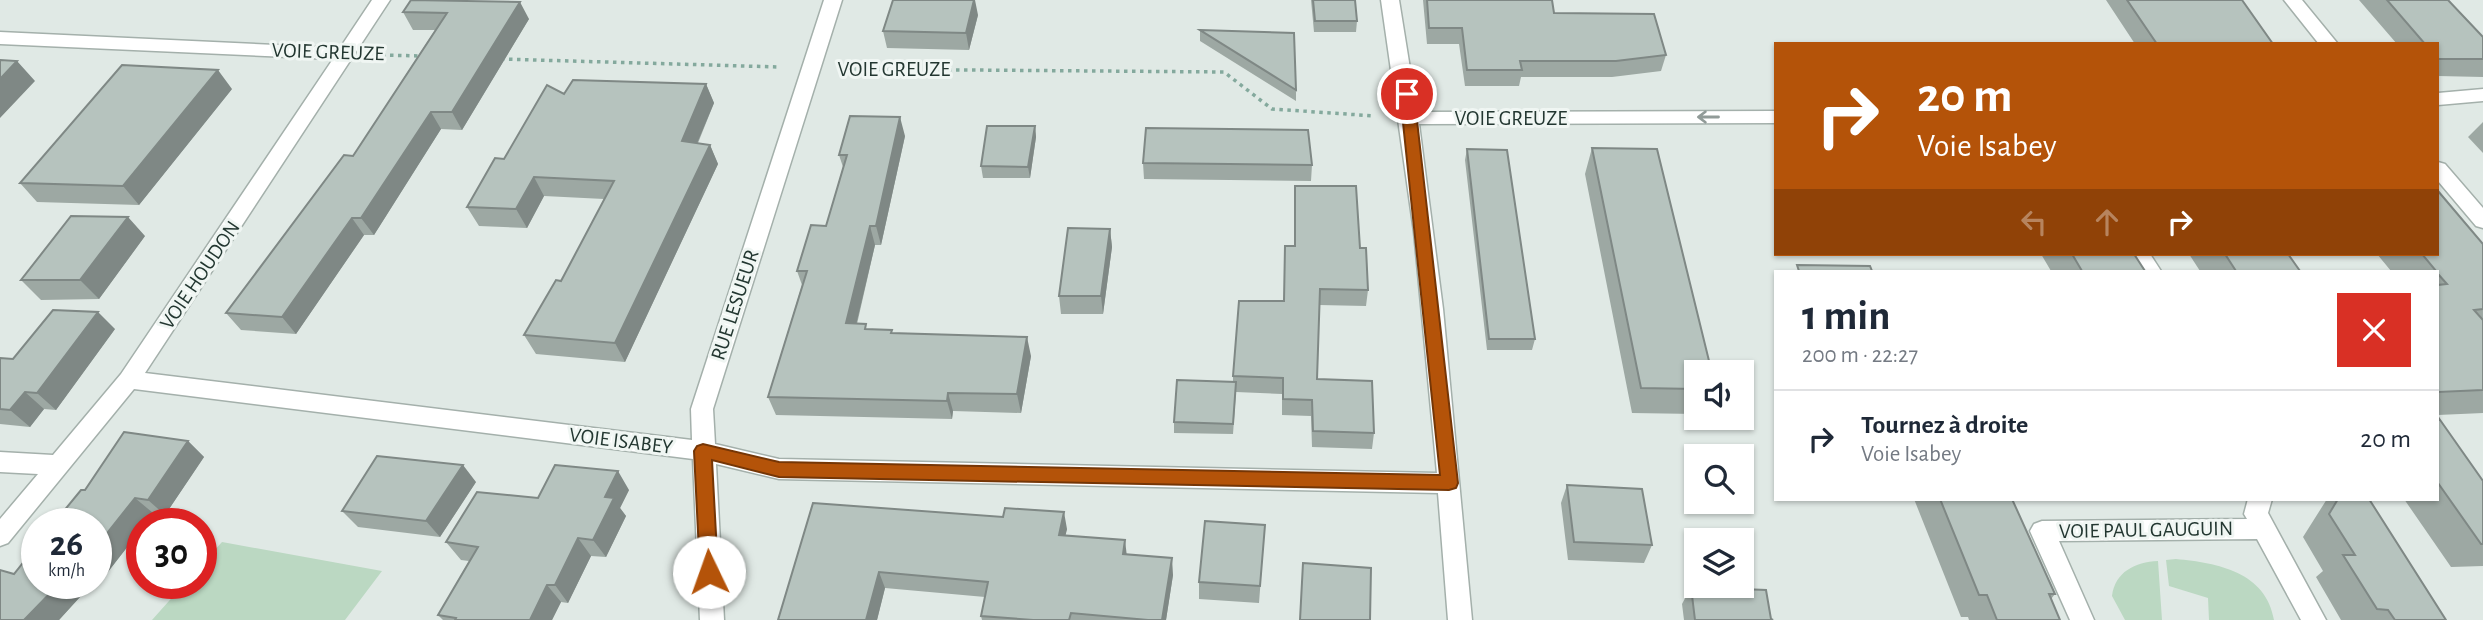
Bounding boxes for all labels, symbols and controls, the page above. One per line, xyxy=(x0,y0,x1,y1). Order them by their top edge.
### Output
street label: VOIE GREUZE xyxy=(271,40,385,64)
street label: VOIE GREUZE xyxy=(838,59,950,80)
pin xyxy=(1377,64,1437,124)
icon: right xyxy=(1802,70,1893,161)
text: 20 m xyxy=(1917,72,2013,121)
icon: arrive xyxy=(1388,75,1426,113)
street label: VOIE GREUZE xyxy=(1455,108,1567,129)
one-way arrow xyxy=(1697,110,1720,124)
text: Voie Isabey xyxy=(1917,130,2057,162)
icon: left xyxy=(2015,203,2053,241)
icon: ahead xyxy=(2088,203,2126,241)
icon: right xyxy=(2161,203,2199,241)
street label: VOIE HOUDON xyxy=(156,217,244,333)
street label: RUE LESUEUR xyxy=(707,247,763,363)
button: close xyxy=(2337,293,2411,367)
text: 1 min xyxy=(1802,295,1891,337)
text: 200 m · 22:27 xyxy=(1802,344,1918,367)
map controls xyxy=(1684,360,1754,598)
button: sound xyxy=(1684,360,1754,430)
text: Tournez à droite xyxy=(1861,412,2028,438)
icon: right xyxy=(1802,420,1840,458)
street label: VOIE ISABEY xyxy=(568,424,674,458)
text: 20 m xyxy=(2360,426,2411,452)
text: Voie Isabey xyxy=(1861,443,1961,466)
button: search xyxy=(1684,444,1754,514)
speed limit sign: 30 xyxy=(126,508,217,599)
street label: VOIE PAUL GAUGUIN xyxy=(2059,518,2233,542)
text: 26 xyxy=(50,527,83,562)
button: layers xyxy=(1684,528,1754,598)
position arrow xyxy=(672,535,746,609)
text: km/h xyxy=(48,562,85,580)

